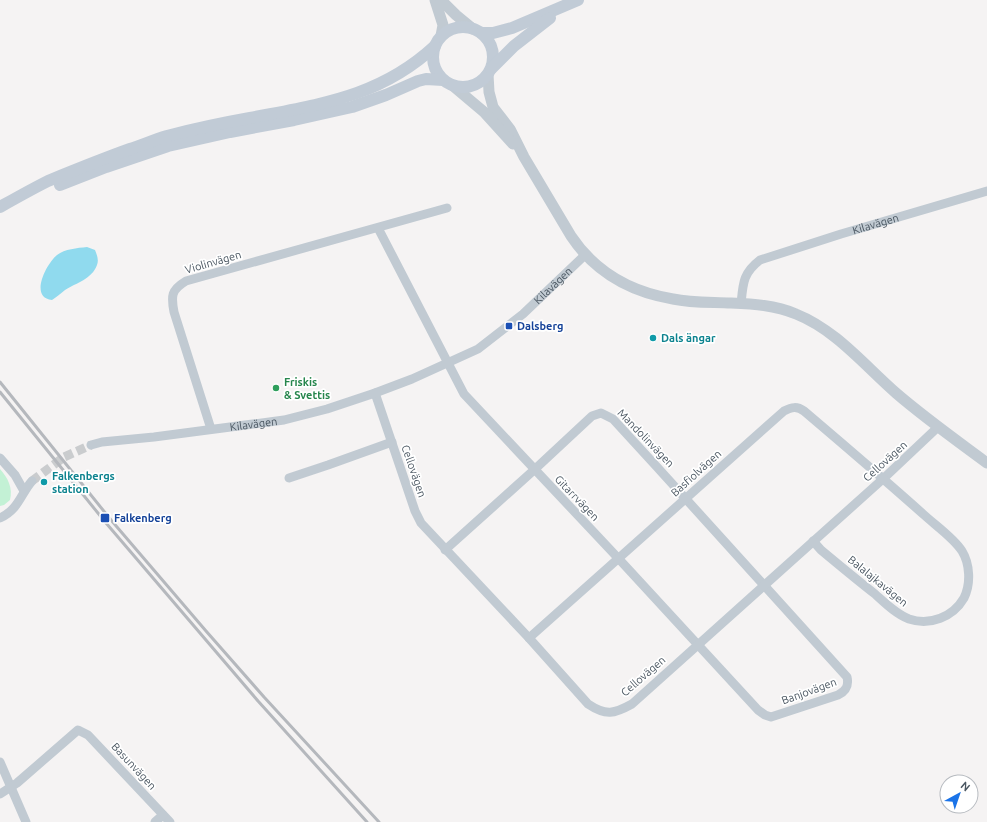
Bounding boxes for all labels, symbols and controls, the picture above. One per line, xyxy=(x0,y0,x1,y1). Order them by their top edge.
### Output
street label: Kilavägen xyxy=(851,211,900,236)
street label: Violinvägen xyxy=(183,248,243,276)
street label: Kilavägen xyxy=(531,265,574,306)
place label: Dalsberg xyxy=(517,320,563,332)
marker: Dalsberg xyxy=(504,321,514,331)
place label: Dals ängar xyxy=(661,332,716,344)
marker: Dals ängar xyxy=(648,333,658,343)
place label: Friskis & Svettis xyxy=(284,376,330,401)
marker: Friskis & Svettis xyxy=(271,383,281,393)
street label: Mandolinvägen xyxy=(615,407,677,469)
street label: Kilavägen xyxy=(229,415,278,433)
street label: Cellovägen xyxy=(861,438,909,484)
street label: Cellovägen xyxy=(399,443,429,499)
street label: Basfiolvägen xyxy=(668,447,724,499)
place label: Falkenbergs station xyxy=(52,470,115,495)
street label: Gitarrvägen xyxy=(552,473,602,523)
marker: Falkenbergs station xyxy=(39,477,49,487)
marker: Falkenberg xyxy=(99,512,111,524)
place label: Falkenberg xyxy=(114,512,172,524)
street label: Balalajkavägen xyxy=(846,553,910,609)
street label: Cellovägen xyxy=(618,654,668,698)
street label: Banjovägen xyxy=(780,675,838,707)
street label: Basunvägen xyxy=(109,740,159,792)
north arrow xyxy=(939,774,979,814)
text: N xyxy=(958,779,972,794)

